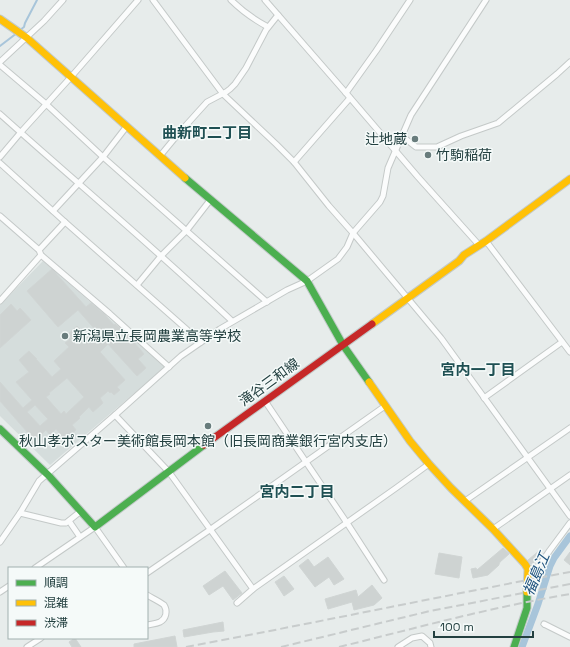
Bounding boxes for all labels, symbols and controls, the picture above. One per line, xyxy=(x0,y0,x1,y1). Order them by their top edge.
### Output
district label: 曲新町二丁目 xyxy=(162,123,252,142)
place label: 辻地蔵 xyxy=(365,130,407,148)
marker: 辻地蔵 xyxy=(410,134,420,144)
place label: 竹駒稲荷 xyxy=(436,146,492,164)
marker: 竹駒稲荷 xyxy=(423,150,433,160)
place label: 新潟県立長岡農業高等学校 xyxy=(73,327,241,345)
marker: 新潟県立長岡農業高等学校 xyxy=(60,331,70,341)
street label: 滝谷三和線 xyxy=(235,354,303,410)
district label: 宮内一丁目 xyxy=(440,360,516,379)
marker: 秋山孝ポスター美術館長岡本館（旧長岡商業銀行宮内支店） xyxy=(203,421,213,431)
place label: 秋山孝ポスター美術館長岡本館（旧長岡商業銀行宮内支店） xyxy=(19,432,397,450)
district label: 宮内二丁目 xyxy=(259,482,335,501)
water label: 福島江 xyxy=(518,548,554,598)
legend xyxy=(8,567,148,639)
text: 順調 xyxy=(44,575,68,591)
text: 混雑 xyxy=(44,595,68,611)
scale bar xyxy=(434,613,533,639)
text: 渋滞 xyxy=(44,615,68,631)
text: 100 m xyxy=(440,619,474,635)

